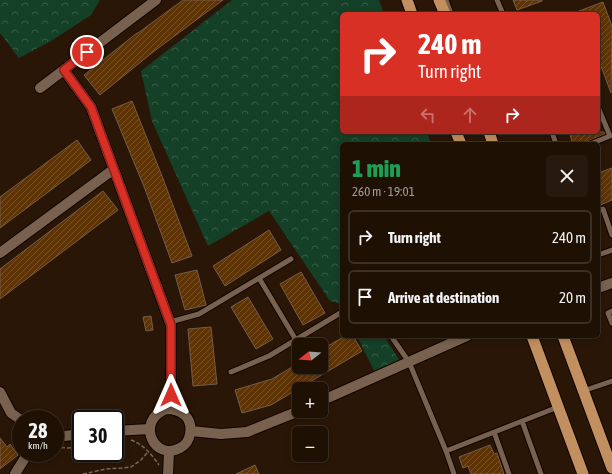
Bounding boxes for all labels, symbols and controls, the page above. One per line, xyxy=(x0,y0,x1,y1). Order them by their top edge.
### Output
icon: right xyxy=(352,28,404,80)
text: 240 m xyxy=(418,28,481,60)
pin xyxy=(70,35,104,69)
icon: arrive xyxy=(76,41,98,63)
text: Turn right xyxy=(418,61,481,82)
icon: left xyxy=(417,104,439,126)
icon: ahead xyxy=(459,104,481,126)
icon: right xyxy=(501,104,523,126)
text: 1 min xyxy=(352,155,401,182)
button: close xyxy=(546,155,588,197)
text: 260 m · 19:01 xyxy=(352,184,415,199)
icon: right xyxy=(354,226,376,248)
text: Turn right xyxy=(388,229,441,246)
text: 240 m xyxy=(552,229,586,246)
icon: arrive xyxy=(354,286,376,308)
text: Arrive at destination xyxy=(388,289,499,306)
text: 20 m xyxy=(559,289,586,306)
north arrow xyxy=(292,338,328,374)
map controls xyxy=(292,338,328,462)
position arrow xyxy=(150,374,192,416)
button: + xyxy=(292,382,328,418)
speed limit sign: 30 xyxy=(72,410,124,462)
text: 28 xyxy=(29,419,47,442)
button: − xyxy=(292,426,328,462)
text: km/h xyxy=(28,440,48,451)

